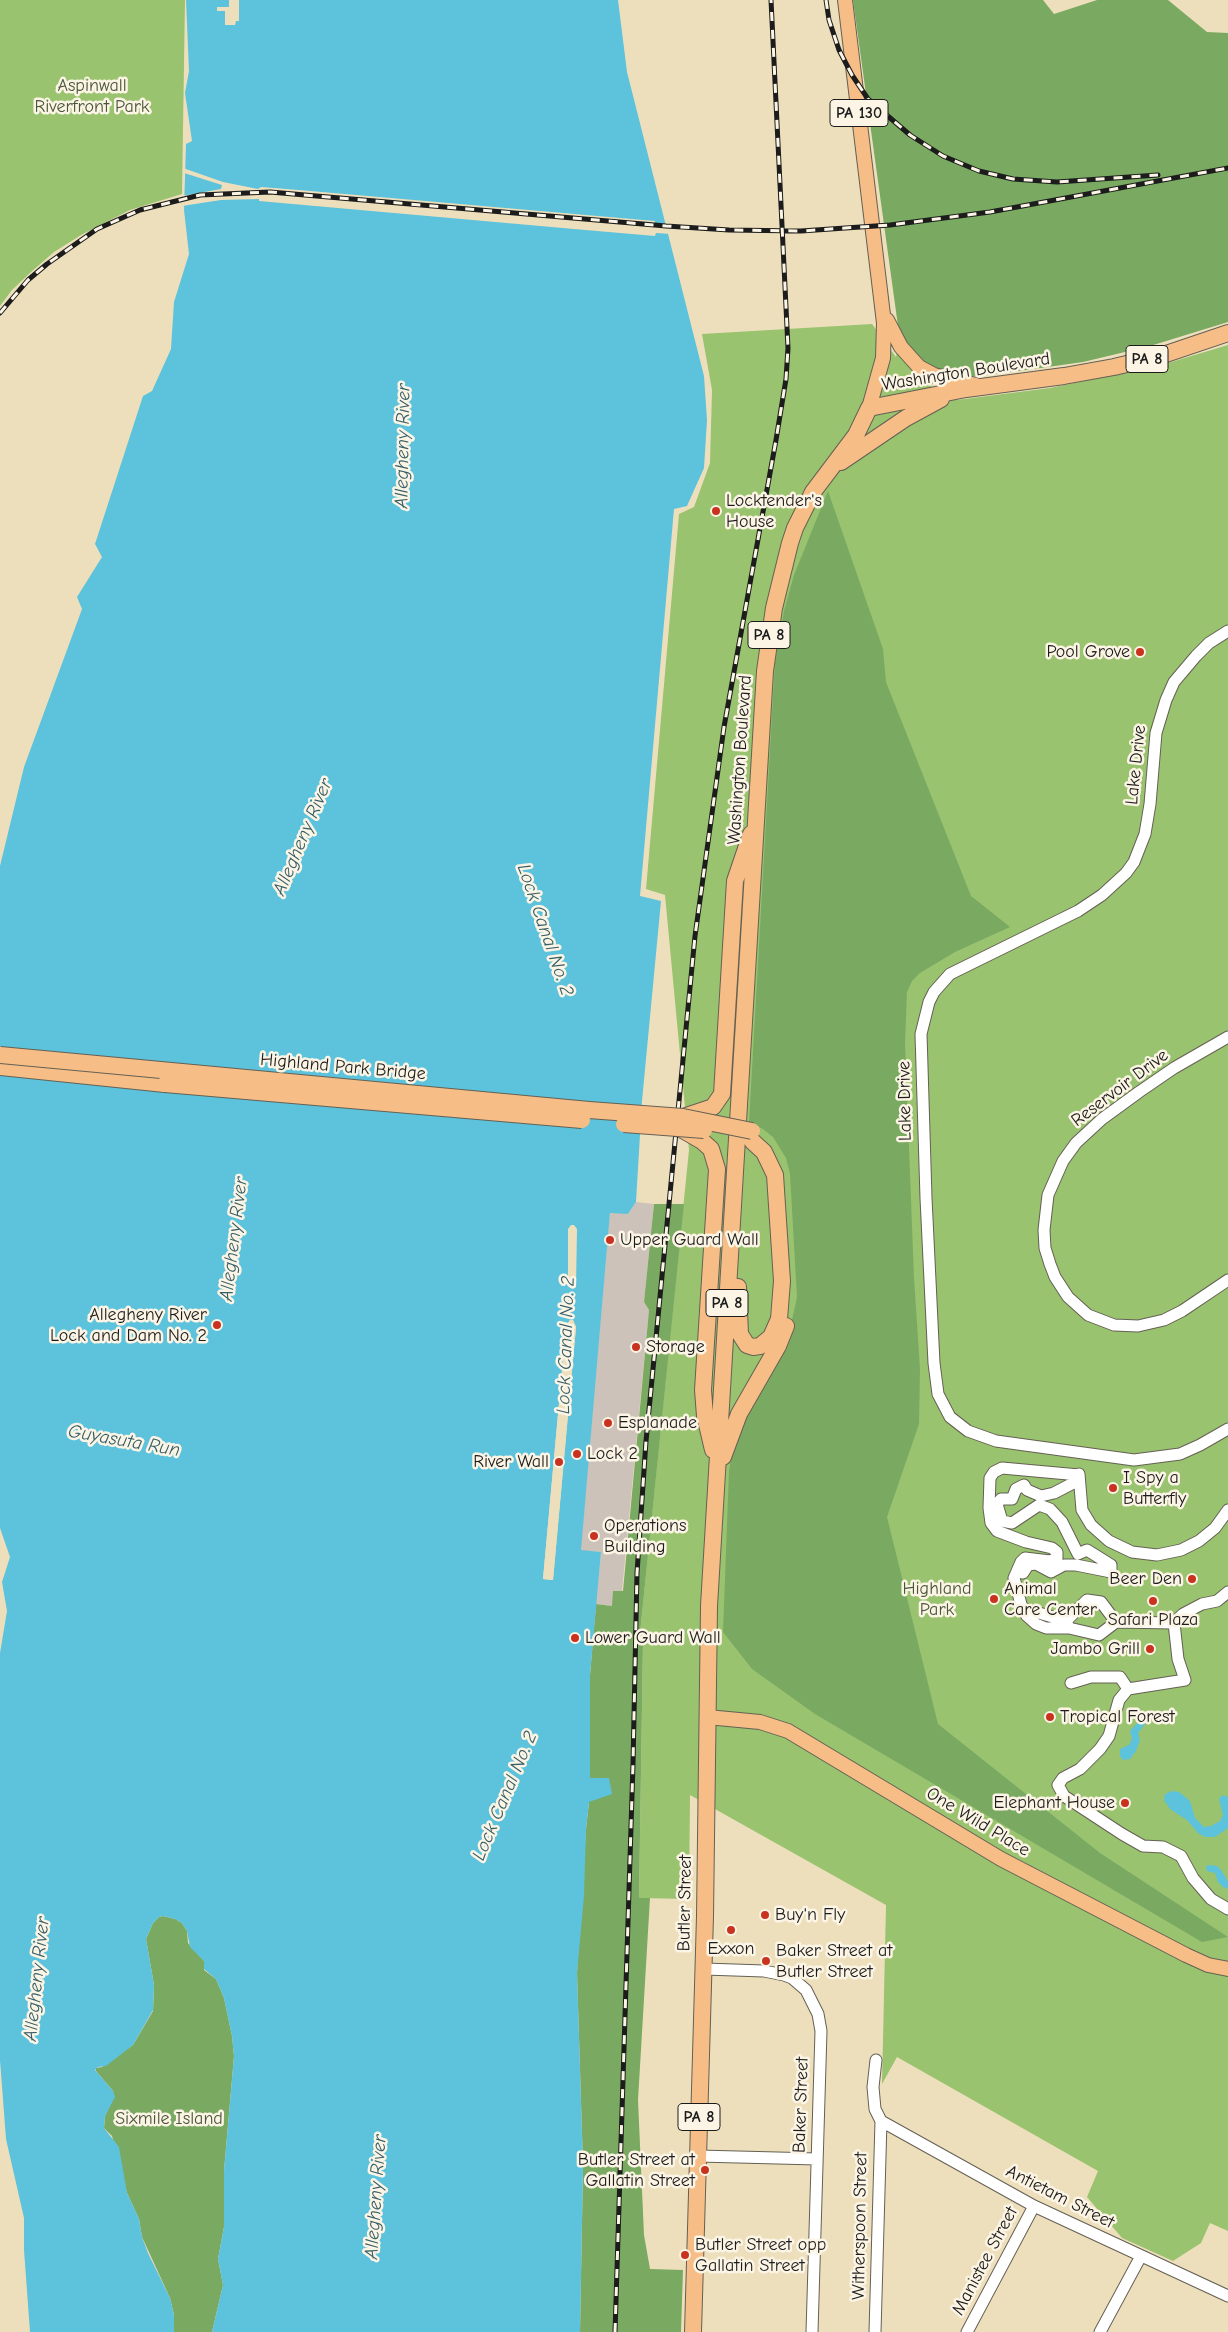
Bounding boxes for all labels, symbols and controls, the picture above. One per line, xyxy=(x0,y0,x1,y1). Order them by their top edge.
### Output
park label: Aspinwall Riverfront Park xyxy=(34,75,150,118)
road number: PA 130 xyxy=(830,100,888,126)
road number: PA 8 xyxy=(1126,346,1168,372)
street label: Washington Boulevard xyxy=(880,348,1052,396)
water label: Allegheny River xyxy=(391,383,415,509)
place label: Locktender's House xyxy=(726,490,822,532)
marker: Locktender's House xyxy=(710,505,722,517)
road number: PA 8 xyxy=(748,622,790,648)
place label: Pool Grove xyxy=(1046,641,1130,663)
marker: Pool Grove xyxy=(1134,646,1146,658)
street label: Washington Boulevard xyxy=(723,674,757,846)
street label: Lake Drive xyxy=(1121,724,1151,806)
water label: Allegheny River xyxy=(268,775,338,899)
water label: Lock Canal No. 2 xyxy=(512,861,578,999)
street label: Reservoir Drive xyxy=(1067,1045,1173,1131)
street label: Highland Park Bridge xyxy=(259,1049,427,1085)
street label: Lake Drive xyxy=(894,1061,916,1141)
water label: Allegheny River xyxy=(215,1176,253,1302)
place label: Upper Guard Wall xyxy=(620,1229,759,1251)
marker: Upper Guard Wall xyxy=(604,1234,616,1246)
water label: Lock Canal No. 2 xyxy=(552,1276,580,1414)
road number: PA 8 xyxy=(706,1290,748,1316)
place label: Allegheny River Lock and Dam No. 2 xyxy=(50,1304,207,1346)
marker: Allegheny River Lock and Dam No. 2 xyxy=(211,1319,223,1331)
place label: Storage xyxy=(646,1336,705,1358)
marker: Storage xyxy=(630,1341,642,1353)
place label: Esplanade xyxy=(618,1412,697,1434)
marker: Esplanade xyxy=(602,1417,614,1429)
water label: Guyasuta Run xyxy=(66,1420,182,1462)
place label: Lock 2 xyxy=(587,1443,638,1465)
marker: Lock 2 xyxy=(571,1448,583,1460)
place label: River Wall xyxy=(473,1451,549,1473)
marker: River Wall xyxy=(553,1456,565,1468)
place label: I Spy a Butterfly xyxy=(1123,1467,1186,1510)
marker: I Spy a Butterfly xyxy=(1107,1482,1119,1494)
place label: Operations Building xyxy=(604,1515,686,1558)
marker: Operations Building xyxy=(588,1530,600,1542)
place label: Beer Den xyxy=(1109,1568,1182,1590)
marker: Beer Den xyxy=(1186,1573,1198,1585)
park label: Highland Park xyxy=(902,1578,972,1620)
place label: Animal Care Center xyxy=(1004,1578,1097,1620)
marker: Animal Care Center xyxy=(988,1593,1000,1605)
marker: Safari Plaza xyxy=(1147,1595,1159,1607)
place label: Safari Plaza xyxy=(1108,1609,1198,1631)
place label: Lower Guard Wall xyxy=(585,1627,721,1649)
marker: Lower Guard Wall xyxy=(569,1632,581,1644)
place label: Jambo Grill xyxy=(1050,1638,1140,1660)
marker: Jambo Grill xyxy=(1144,1643,1156,1655)
place label: Tropical Forest xyxy=(1060,1706,1175,1728)
marker: Tropical Forest xyxy=(1044,1711,1056,1723)
water label: Lock Canal No. 2 xyxy=(468,1728,542,1864)
street label: One Wild Place xyxy=(922,1783,1034,1861)
place label: Elephant House xyxy=(993,1792,1115,1814)
marker: Elephant House xyxy=(1119,1797,1131,1809)
street label: Butler Street xyxy=(673,1854,697,1952)
place label: Buy'n Fly xyxy=(775,1904,845,1926)
marker: Buy'n Fly xyxy=(759,1909,771,1921)
water label: Allegheny River xyxy=(19,1916,55,2042)
marker: Exxon xyxy=(725,1924,737,1936)
place label: Exxon xyxy=(708,1938,754,1960)
place label: Baker Street at Butler Street xyxy=(776,1940,892,1982)
marker: Baker Street at Butler Street xyxy=(760,1955,772,1967)
street label: Baker Street xyxy=(789,2057,813,2153)
road number: PA 8 xyxy=(678,2104,720,2130)
park label: Sixmile Island xyxy=(115,2108,223,2130)
water label: Allegheny River xyxy=(360,2134,392,2260)
place label: Butler Street at Gallatin Street xyxy=(578,2149,695,2192)
street label: Witherspoon Street xyxy=(848,2152,872,2300)
street label: Antietam Street xyxy=(1002,2160,1118,2234)
marker: Butler Street at Gallatin Street xyxy=(699,2164,711,2176)
street label: Manistee Street xyxy=(947,2203,1023,2319)
place label: Butler Street opp Gallatin Street xyxy=(695,2234,826,2276)
marker: Butler Street opp Gallatin Street xyxy=(679,2249,691,2261)

